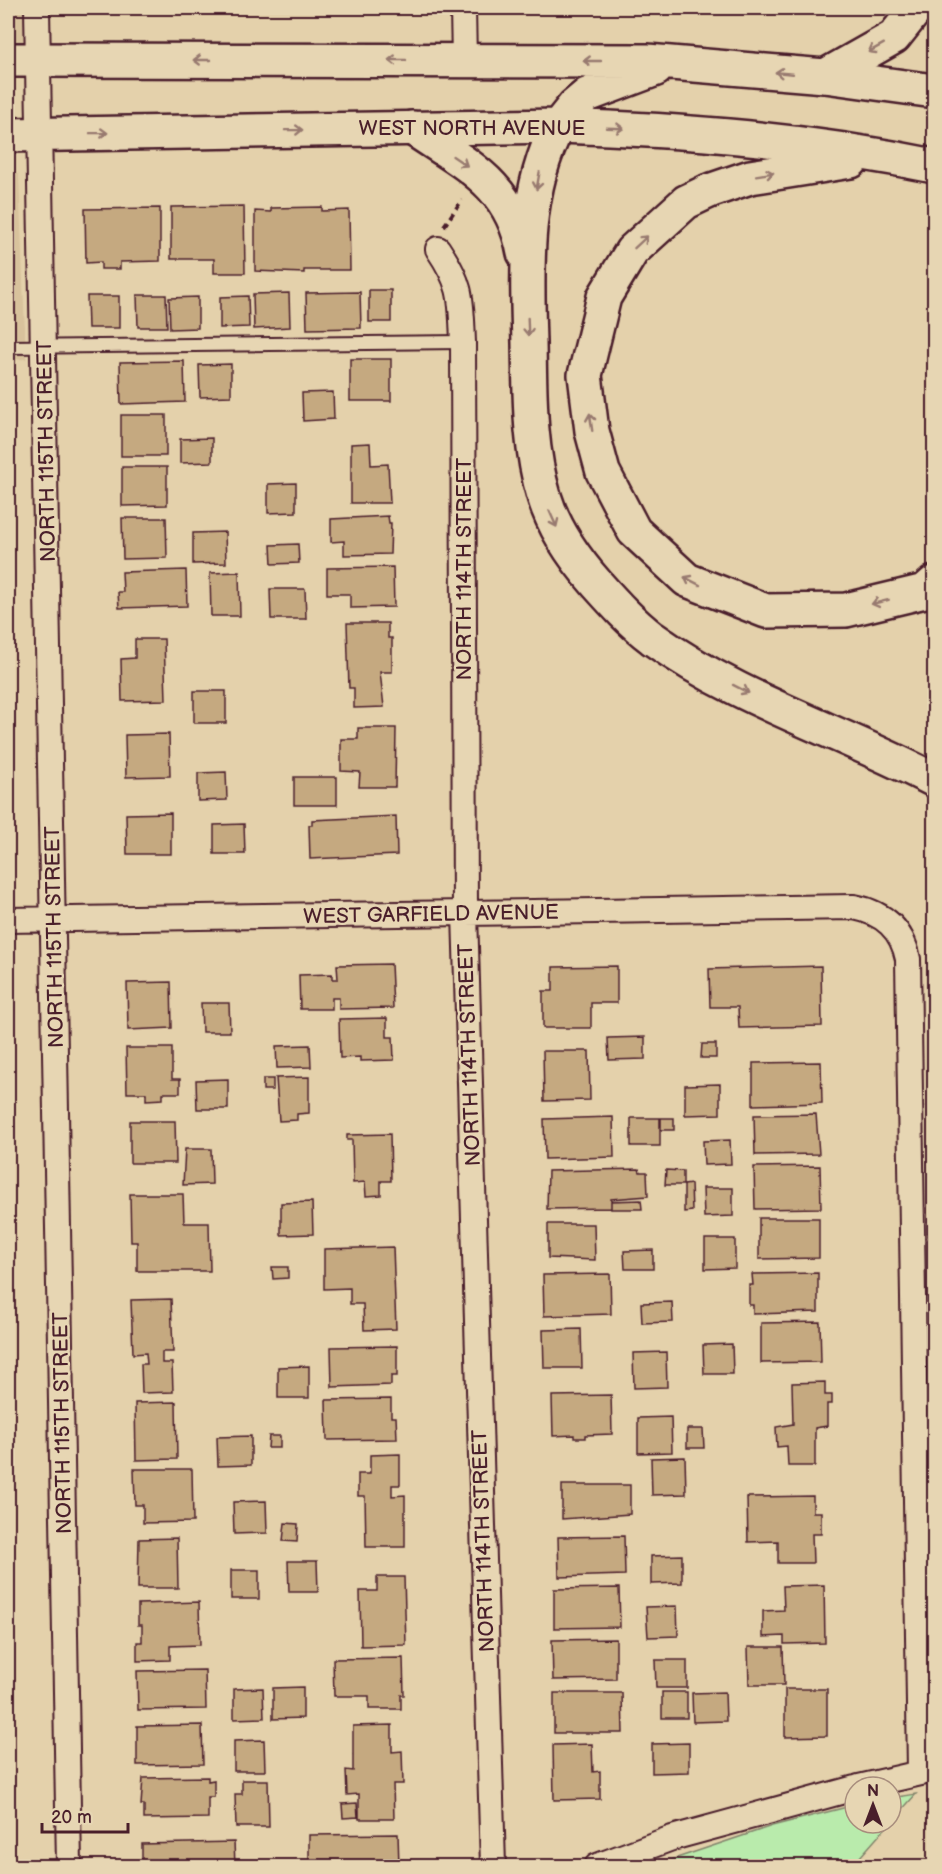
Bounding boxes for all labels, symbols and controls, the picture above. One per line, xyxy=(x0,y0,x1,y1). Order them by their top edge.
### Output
one-way arrow xyxy=(868,42,885,54)
one-way arrow xyxy=(193,54,213,66)
one-way arrow xyxy=(388,54,408,66)
one-way arrow xyxy=(583,55,603,67)
one-way arrow xyxy=(774,67,794,78)
street label: WEST NORTH AVENUE xyxy=(359,116,585,141)
one-way arrow xyxy=(605,122,625,134)
one-way arrow xyxy=(284,124,304,136)
one-way arrow xyxy=(89,127,109,139)
one-way arrow xyxy=(452,155,468,167)
one-way arrow xyxy=(755,169,775,180)
one-way arrow xyxy=(532,170,543,190)
one-way arrow xyxy=(634,235,649,249)
one-way arrow xyxy=(523,317,534,337)
street label: NORTH 115TH STREET xyxy=(32,339,61,562)
one-way arrow xyxy=(585,413,596,433)
street label: NORTH 114TH STREET xyxy=(452,457,477,680)
one-way arrow xyxy=(548,509,559,528)
one-way arrow xyxy=(684,575,701,587)
one-way arrow xyxy=(871,596,890,608)
one-way arrow xyxy=(731,684,749,695)
street label: NORTH 115TH STREET xyxy=(40,825,69,1048)
street label: WEST GARFIELD AVENUE xyxy=(303,900,559,929)
street label: NORTH 114TH STREET xyxy=(453,943,486,1167)
street label: NORTH 115TH STREET xyxy=(48,1311,77,1534)
street label: NORTH 114TH STREET xyxy=(467,1429,500,1653)
north arrow xyxy=(843,1775,903,1835)
text: N xyxy=(867,1782,879,1801)
scale bar xyxy=(42,1796,128,1834)
text: 20 m xyxy=(51,1807,92,1828)

